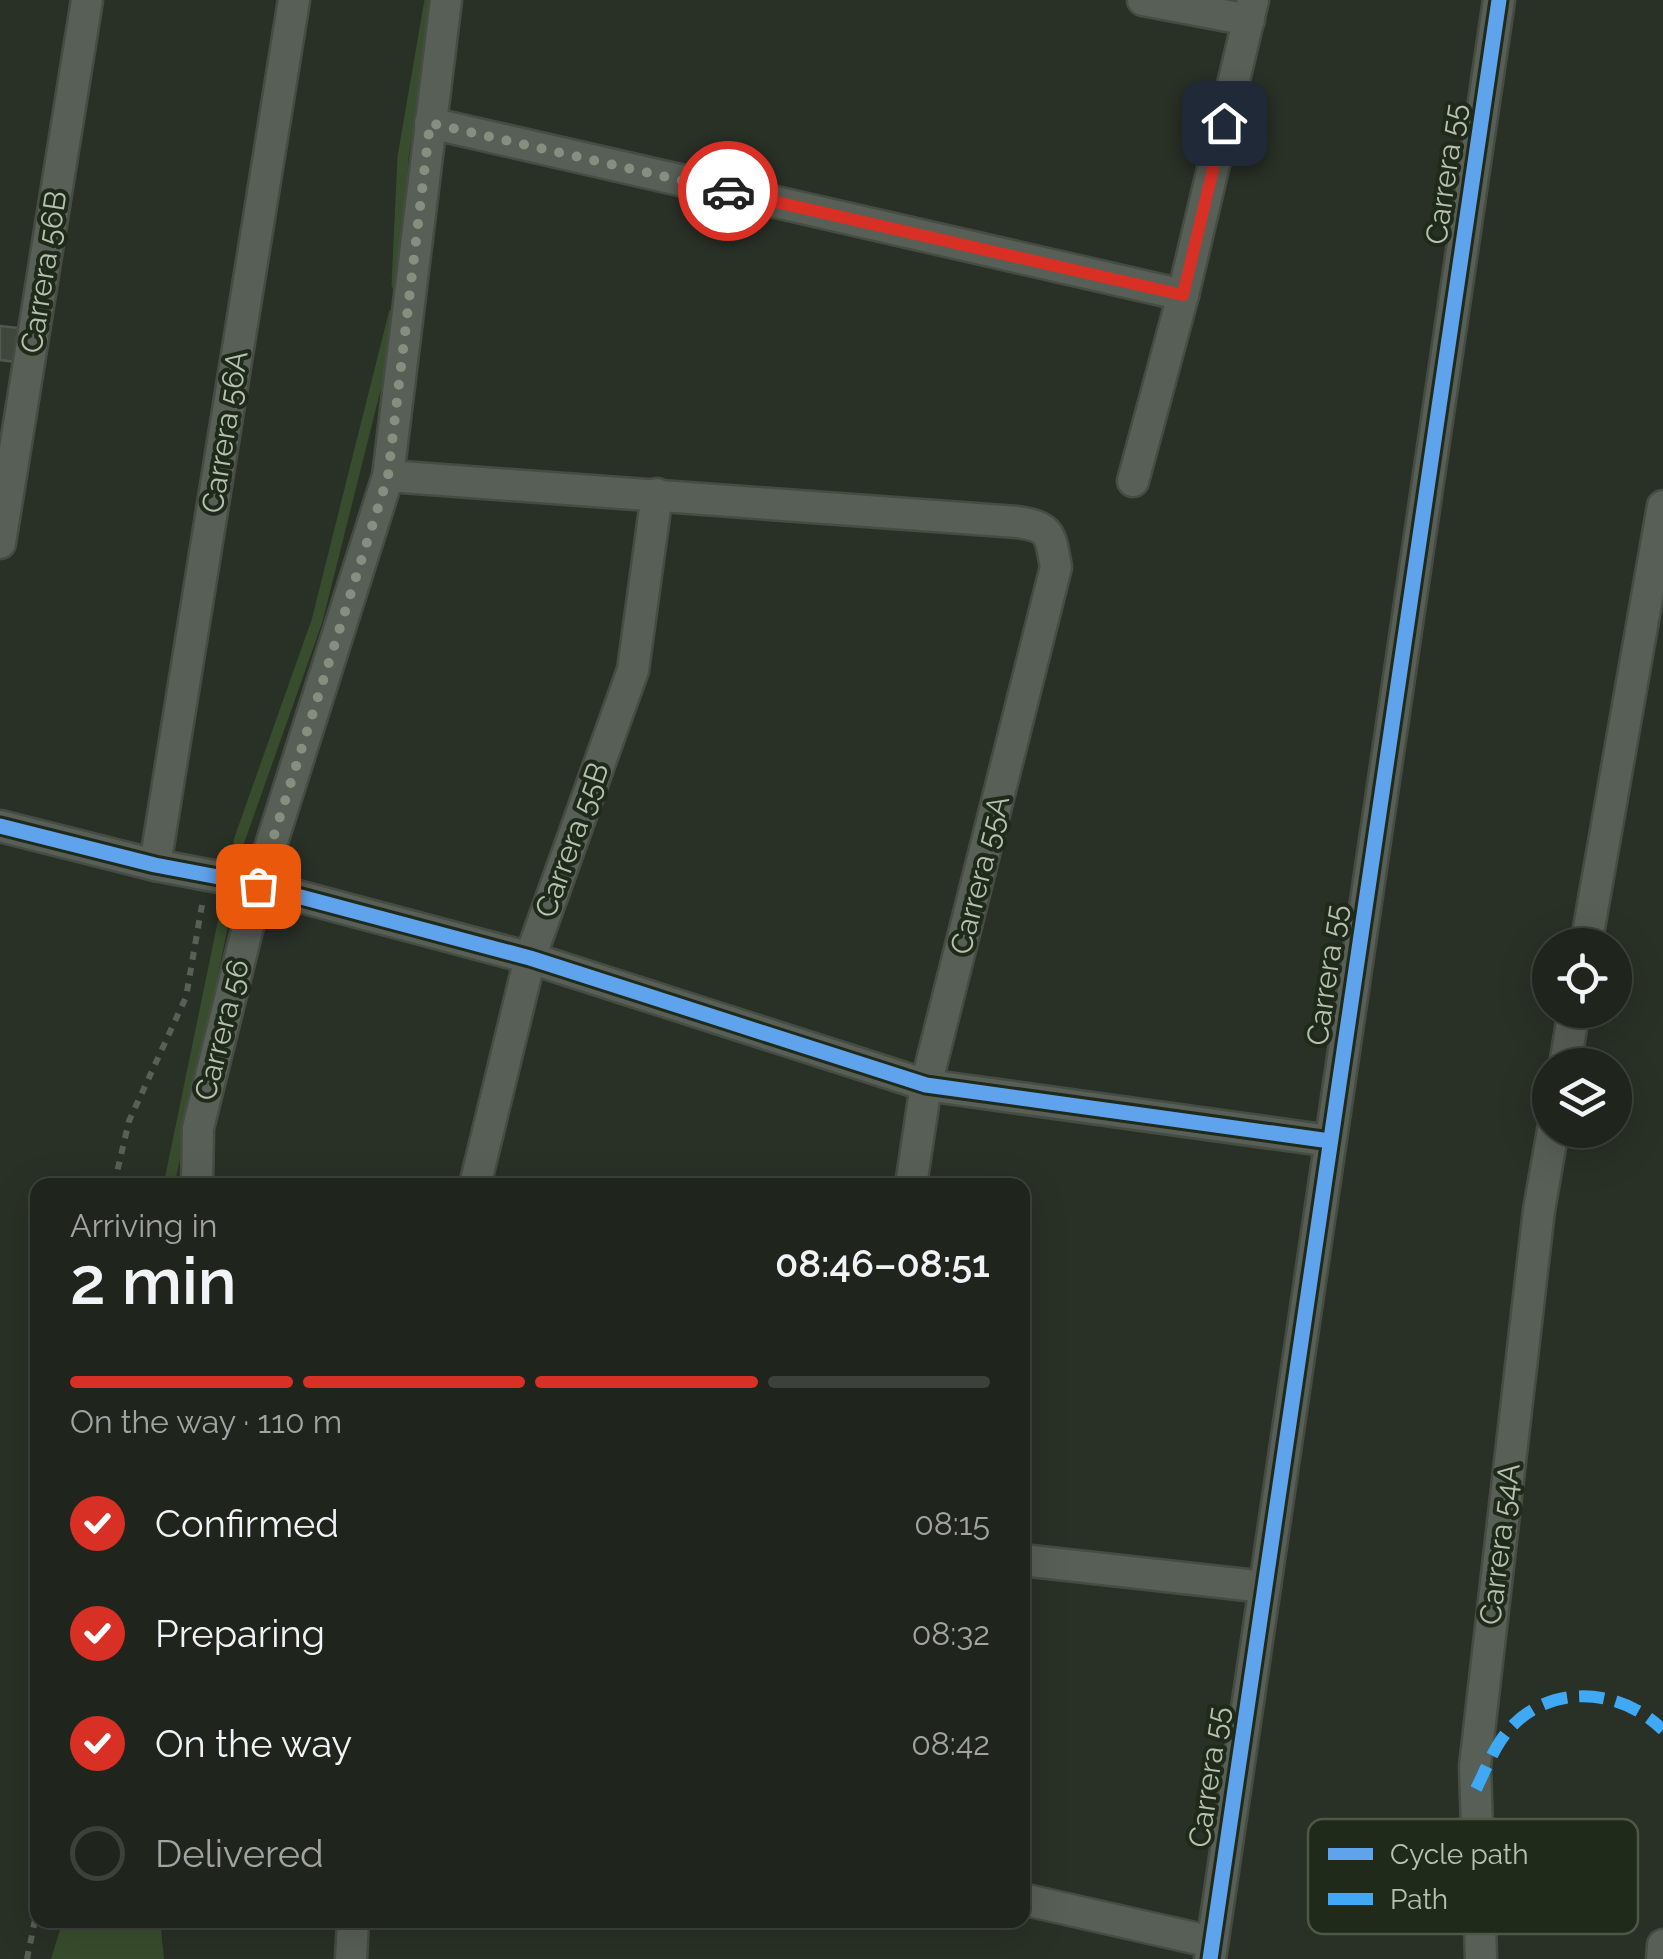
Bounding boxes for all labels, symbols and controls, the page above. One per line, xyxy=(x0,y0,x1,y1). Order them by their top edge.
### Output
pin xyxy=(1182,81,1267,166)
icon: home xyxy=(1197,96,1252,151)
street label: Carrera 55 xyxy=(1418,101,1473,247)
courier xyxy=(678,141,778,241)
icon: car xyxy=(701,164,756,219)
street label: Carrera 56B xyxy=(13,188,74,356)
street label: Carrera 56A xyxy=(194,348,255,516)
street label: Carrera 55B xyxy=(527,758,616,922)
street label: Carrera 55A xyxy=(943,792,1016,958)
pin xyxy=(216,844,301,929)
icon: bag xyxy=(231,859,286,914)
street label: Carrera 55 xyxy=(1299,902,1354,1048)
map controls xyxy=(1532,928,1632,1148)
button: locate xyxy=(1532,928,1632,1028)
street label: Carrera 56 xyxy=(187,956,256,1104)
button: layers xyxy=(1532,1048,1632,1148)
text: Arriving in xyxy=(70,1207,217,1244)
text: 08:46–08:51 xyxy=(775,1241,990,1286)
text: 2 min xyxy=(70,1243,237,1319)
text: On the way · 110 m xyxy=(70,1403,342,1440)
street label: Carrera 54A xyxy=(1472,1461,1527,1627)
icon: check xyxy=(70,1496,125,1551)
text: Confirmed xyxy=(155,1501,339,1546)
text: 08:15 xyxy=(914,1505,990,1542)
icon: check xyxy=(70,1606,125,1661)
text: Preparing xyxy=(155,1611,325,1656)
text: 08:32 xyxy=(912,1615,990,1652)
street label: Carrera 55 xyxy=(1181,1704,1236,1850)
icon: check xyxy=(70,1716,125,1771)
text: On the way xyxy=(155,1721,352,1766)
text: 08:42 xyxy=(911,1725,990,1762)
legend xyxy=(1308,1819,1638,1934)
text: Delivered xyxy=(155,1831,324,1876)
text: Cycle path xyxy=(1390,1838,1529,1871)
text: Path xyxy=(1390,1883,1448,1916)

